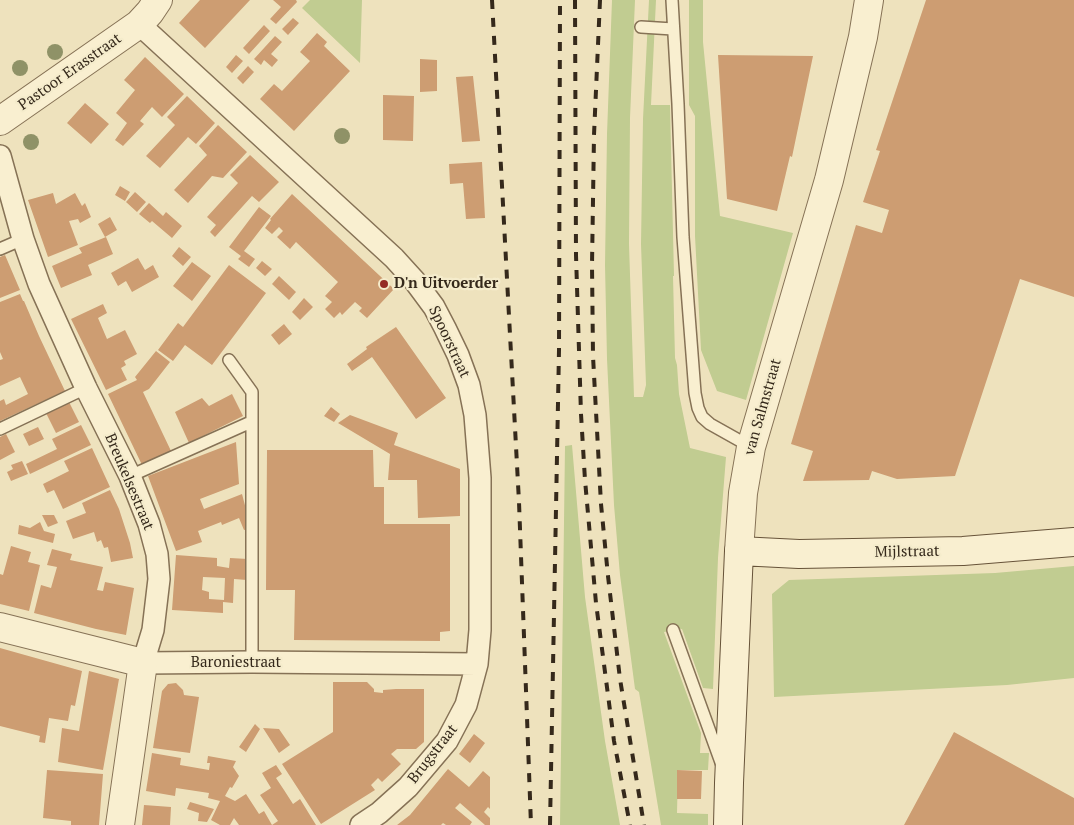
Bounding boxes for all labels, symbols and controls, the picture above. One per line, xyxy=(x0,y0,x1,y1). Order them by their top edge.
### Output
street label: Pastoor Erasstraat xyxy=(15,30,125,114)
place label: D'n Uitvoerder xyxy=(394,275,498,293)
marker: D'n Uitvoerder xyxy=(378,278,390,290)
street label: Spoorstraat xyxy=(424,303,474,381)
street label: van Salmstraat xyxy=(741,357,785,457)
street label: Breukelsestraat xyxy=(101,431,157,533)
street label: Mijlstraat xyxy=(874,542,940,562)
street label: Baroniestraat xyxy=(191,654,281,672)
street label: Brugstraat xyxy=(404,721,462,787)

